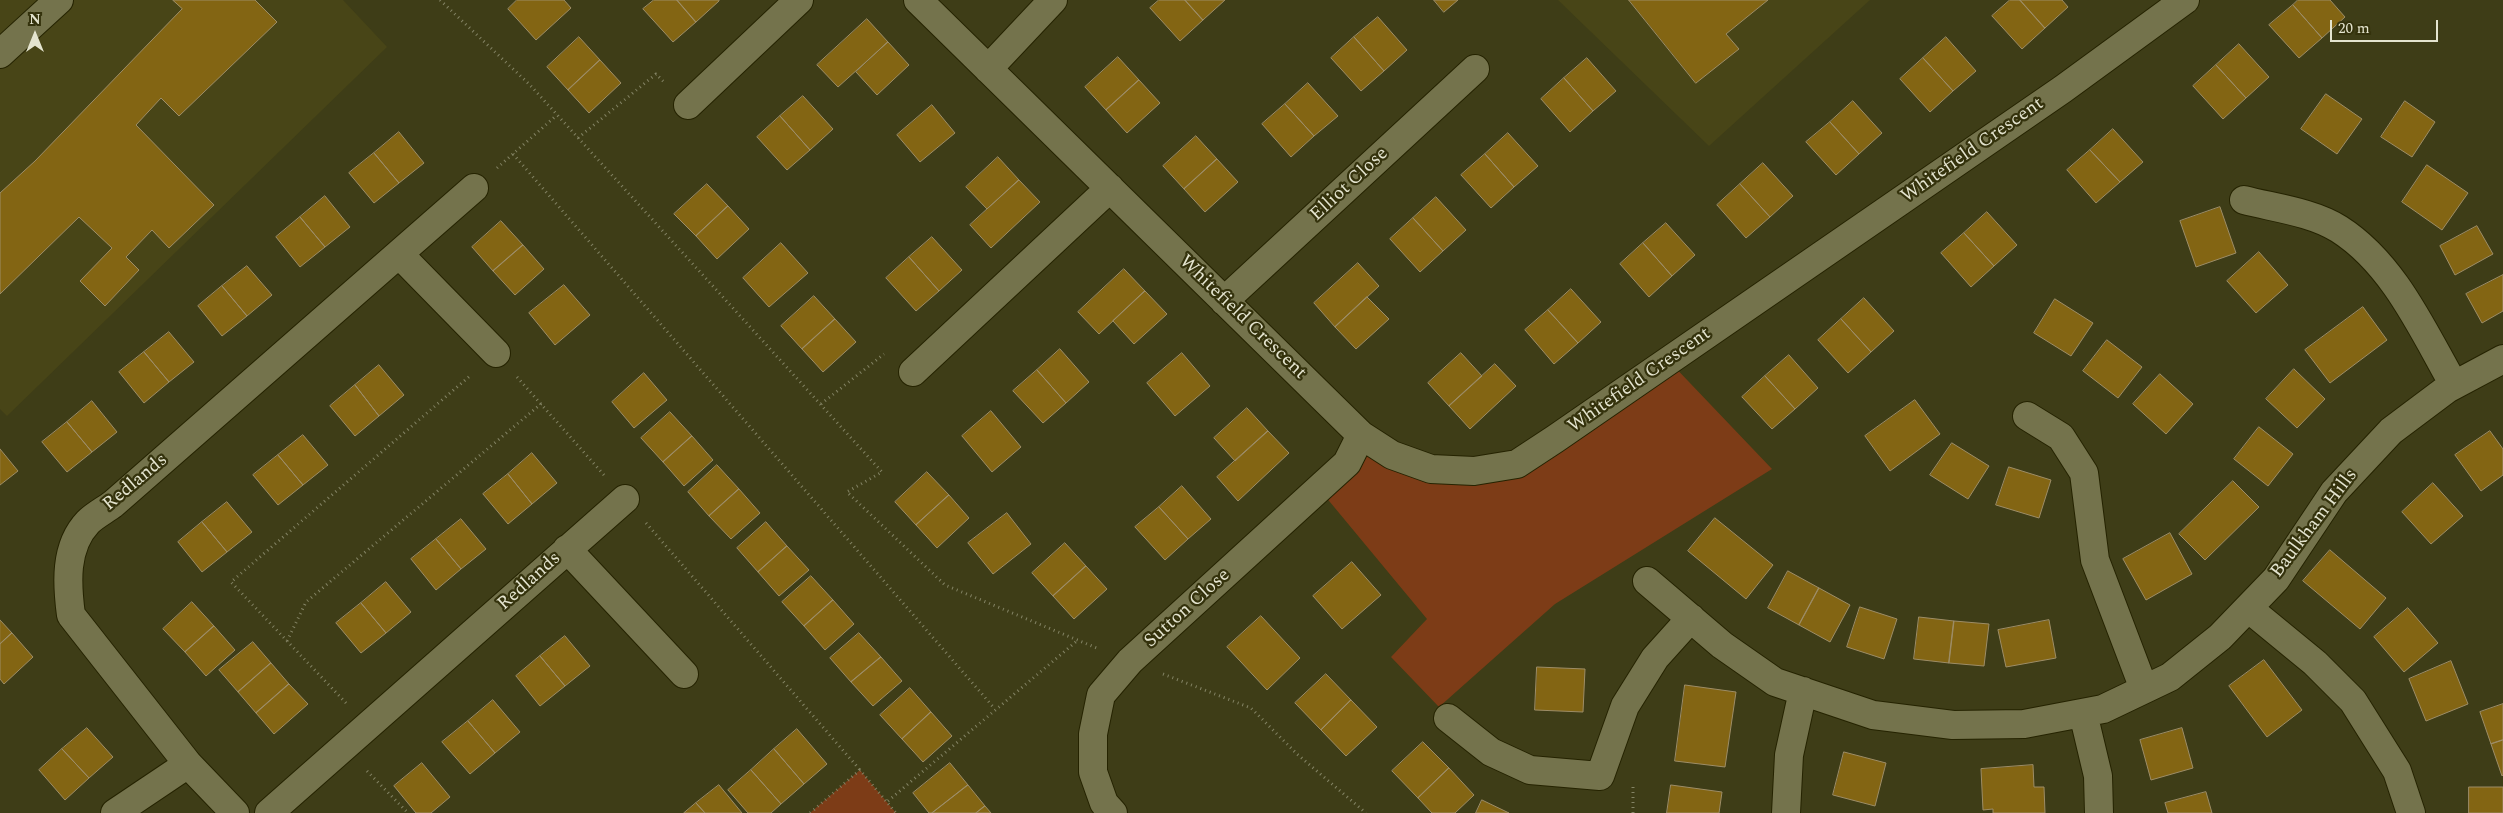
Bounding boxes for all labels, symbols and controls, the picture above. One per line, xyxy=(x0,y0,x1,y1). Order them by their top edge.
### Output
text: N xyxy=(29,9,41,30)
north arrow xyxy=(10,10,60,60)
scale bar xyxy=(2333,10,2440,42)
text: 20 m xyxy=(2338,17,2370,40)
street label: Whitefield Crescent xyxy=(1897,93,2049,209)
street label: Elliot Close xyxy=(1306,143,1394,227)
street label: Whitefield Crescent xyxy=(1173,251,1311,385)
street label: Whitefield Crescent xyxy=(1564,323,1716,439)
street label: Redlands xyxy=(99,449,173,517)
street label: Baulkham Hills xyxy=(2267,465,2363,583)
street label: Redlands xyxy=(494,548,566,616)
street label: Sutton Close xyxy=(1140,565,1236,653)

